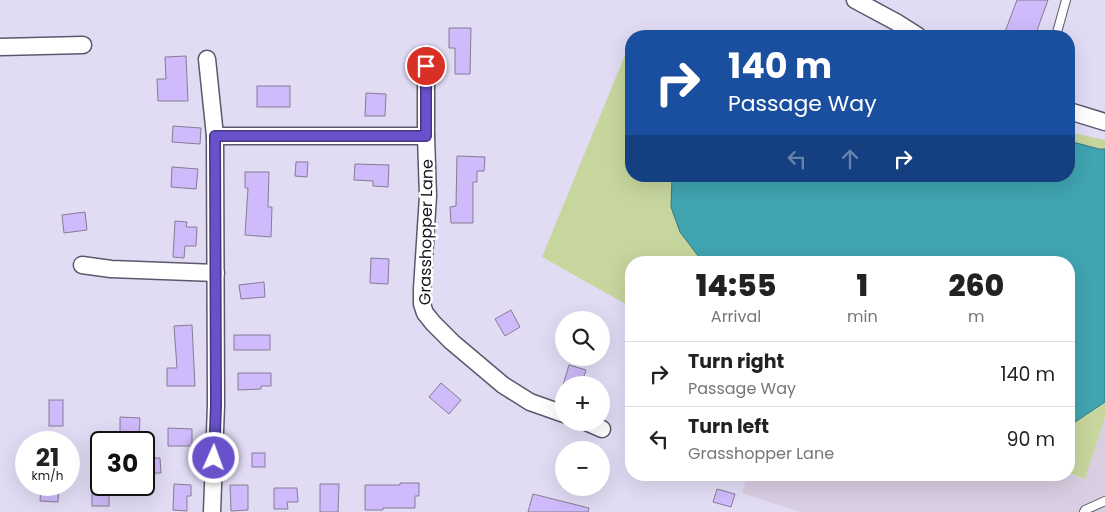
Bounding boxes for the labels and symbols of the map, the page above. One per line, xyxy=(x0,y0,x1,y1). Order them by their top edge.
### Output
pin xyxy=(405,45,447,87)
street label: Grasshopper Lane xyxy=(413,159,439,305)
speed limit sign: 30 xyxy=(90,431,155,496)
position arrow xyxy=(187,431,239,483)

